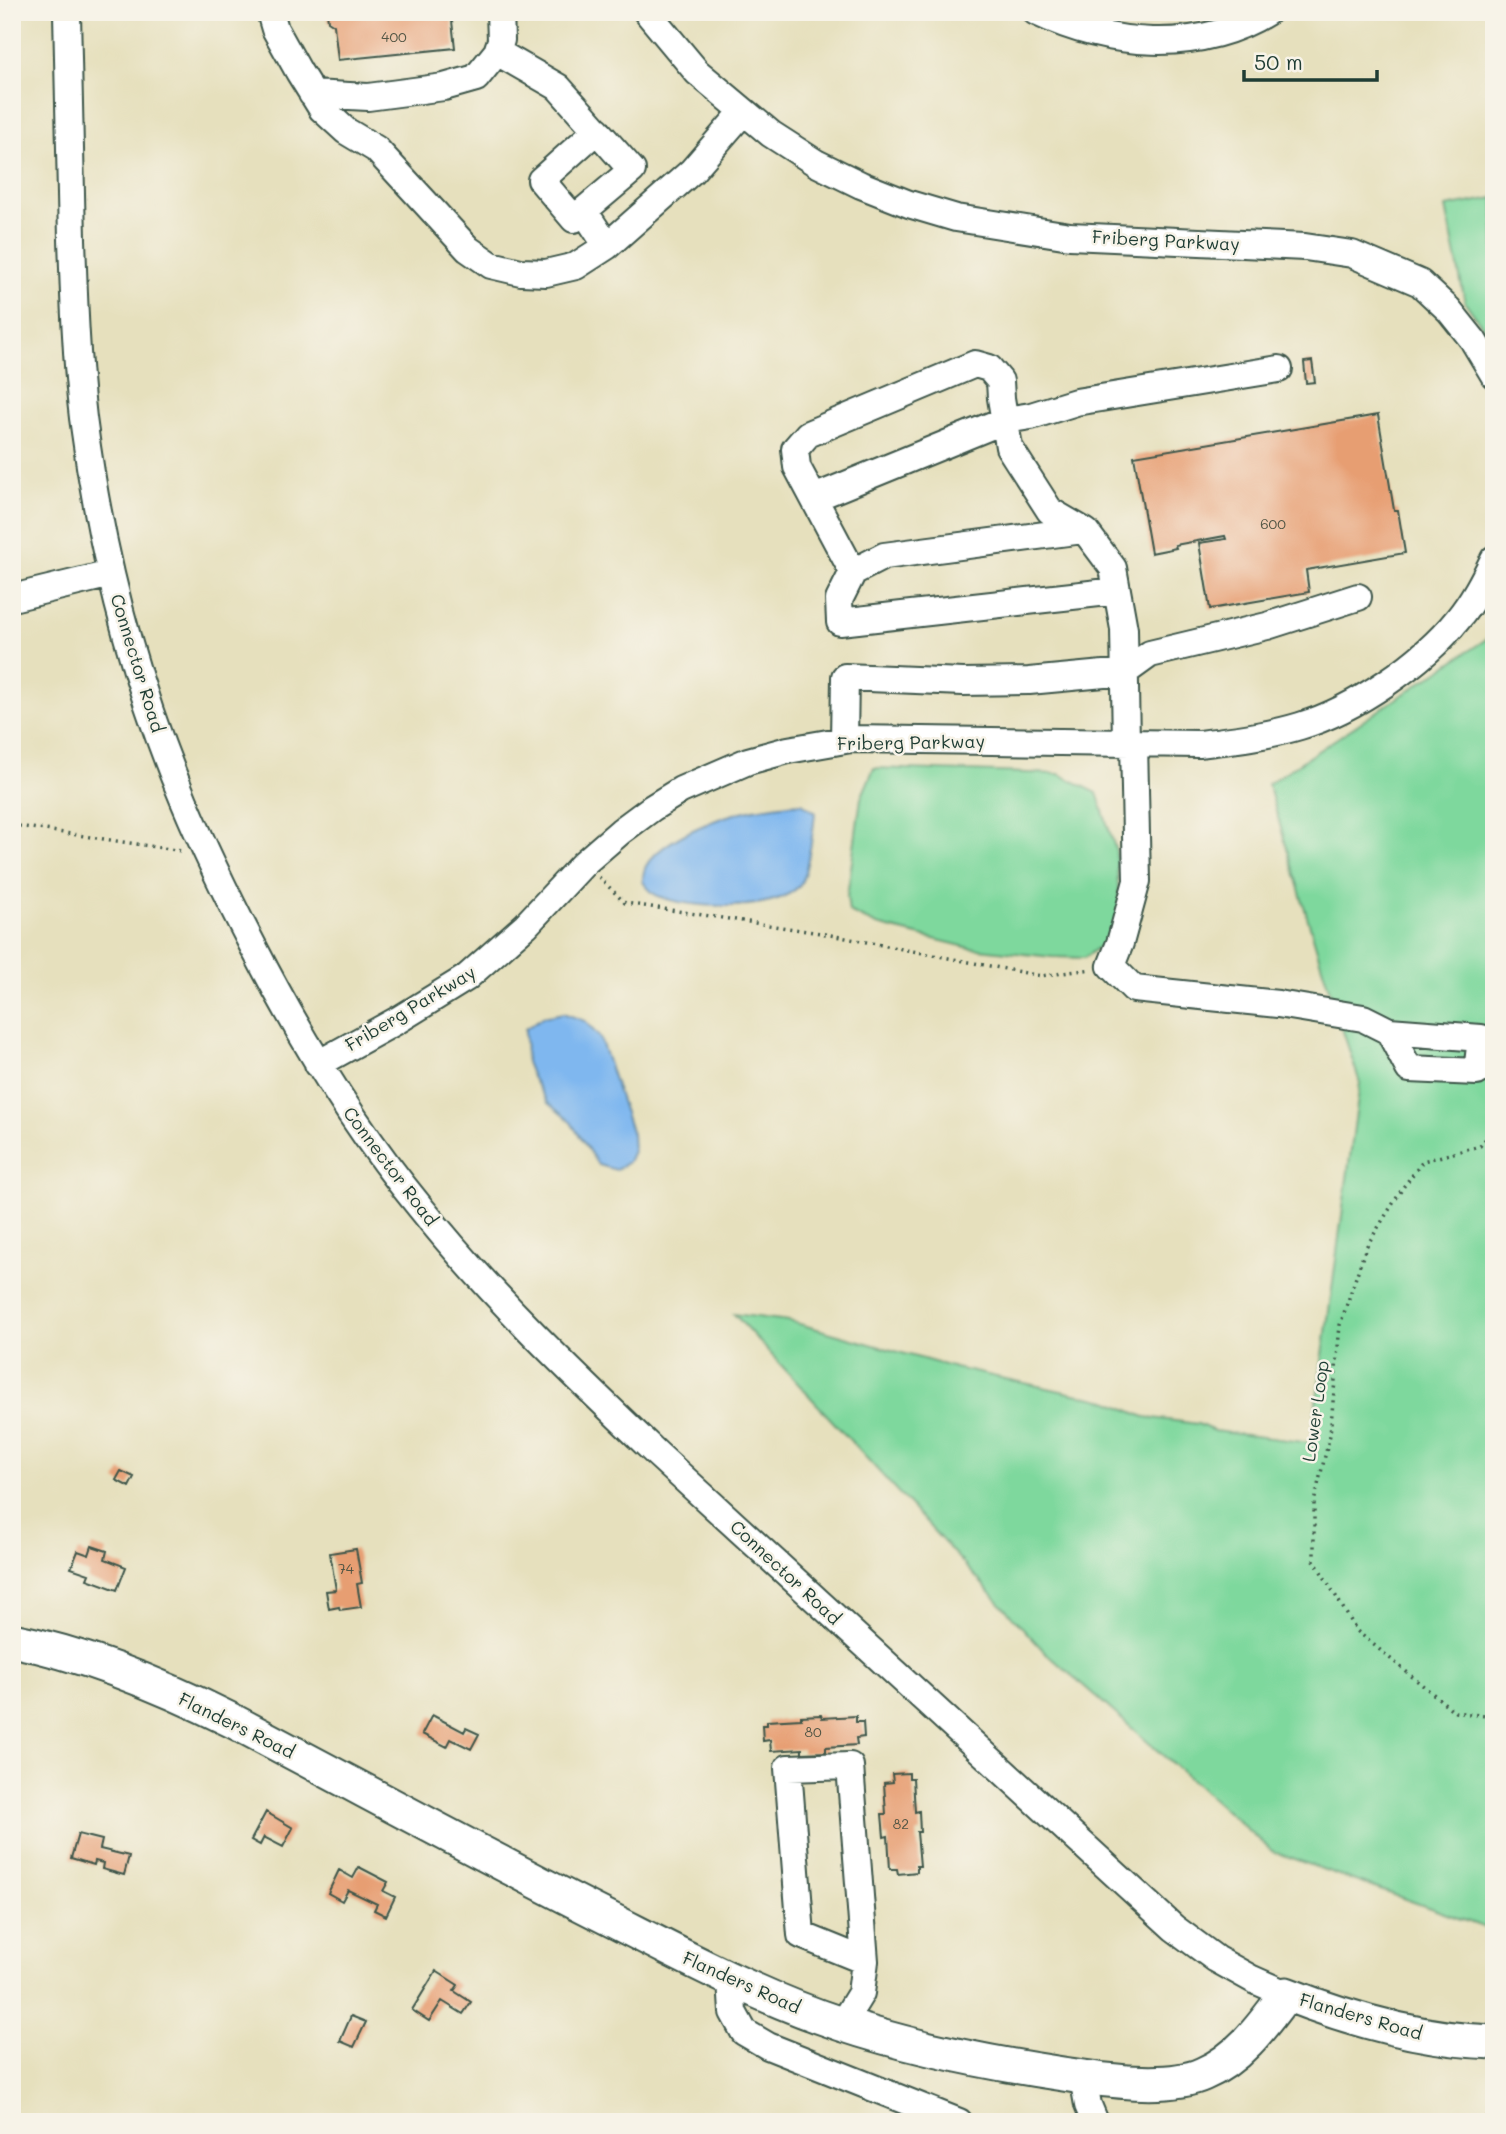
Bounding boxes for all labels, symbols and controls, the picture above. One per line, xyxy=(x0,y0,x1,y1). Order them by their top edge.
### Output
house number: 400 xyxy=(381,27,407,46)
scale bar xyxy=(1244,38,1376,82)
text: 50 m xyxy=(1254,48,1303,75)
street label: Friberg Parkway xyxy=(1092,224,1240,256)
house number: 600 xyxy=(1260,514,1286,533)
street label: Connector Road xyxy=(106,591,170,735)
street label: Friberg Parkway xyxy=(837,729,985,755)
street label: Friberg Parkway xyxy=(340,960,480,1056)
street label: Connector Road xyxy=(338,1102,444,1230)
street label: Lower Loop xyxy=(1296,1359,1334,1463)
street label: Connector Road xyxy=(725,1514,847,1630)
house number: 74 xyxy=(338,1559,355,1578)
street label: Flanders Road xyxy=(175,1686,299,1764)
house number: 80 xyxy=(804,1722,822,1741)
house number: 82 xyxy=(893,1814,909,1833)
street label: Flanders Road xyxy=(679,1945,805,2019)
street label: Flanders Road xyxy=(1297,1987,1425,2045)

